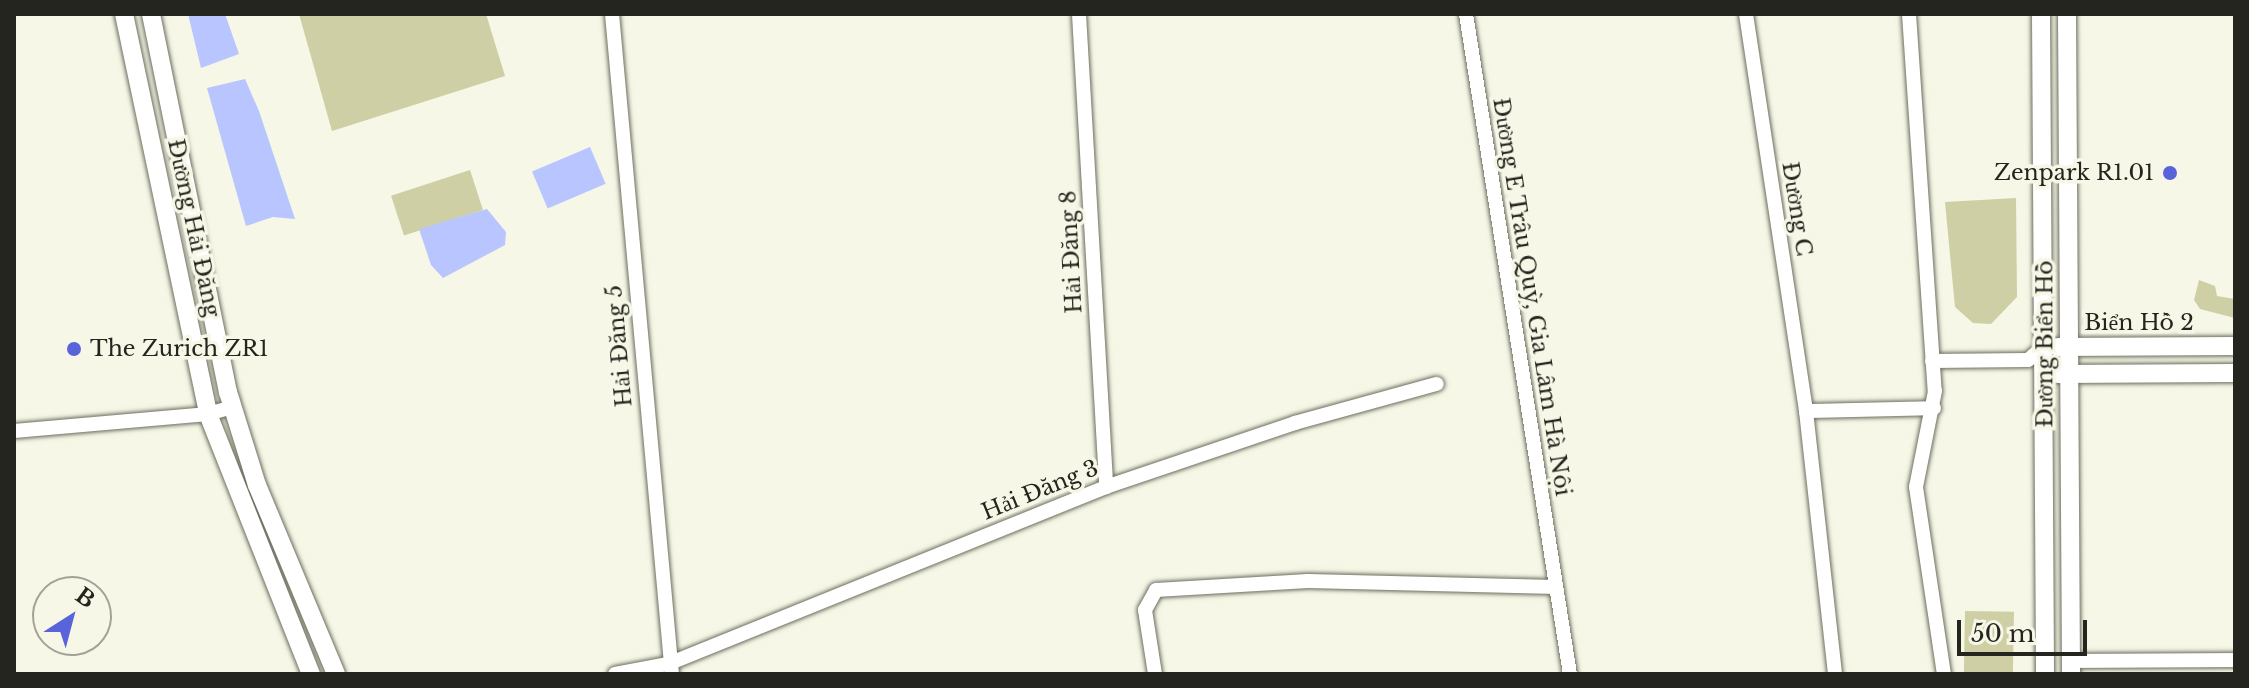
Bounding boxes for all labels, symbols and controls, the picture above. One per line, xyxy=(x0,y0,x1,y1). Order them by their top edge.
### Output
street label: Đường E Trâu Quỳ, Gia Lâm Hà Nội xyxy=(1487,95,1577,499)
street label: Đường Hải Đăng xyxy=(162,137,226,319)
street label: Đường C xyxy=(1777,160,1817,258)
place label: Zenpark R1.01 xyxy=(1994,160,2154,186)
marker: Zenpark R1.01 xyxy=(2161,164,2179,182)
street label: Hải Đăng 8 xyxy=(1055,190,1087,314)
street label: Đường Biển Hồ xyxy=(2032,260,2058,428)
street label: Hải Đăng 5 xyxy=(601,284,637,408)
street label: Biển Hồ 2 xyxy=(2084,310,2194,336)
place label: The Zurich ZR1 xyxy=(90,336,269,362)
marker: The Zurich ZR1 xyxy=(65,340,83,358)
street label: Hải Đăng 3 xyxy=(978,455,1102,525)
north arrow xyxy=(32,576,112,656)
text: B xyxy=(70,582,100,614)
scale bar xyxy=(1961,604,2091,654)
text: 50 m xyxy=(1971,619,2034,648)

